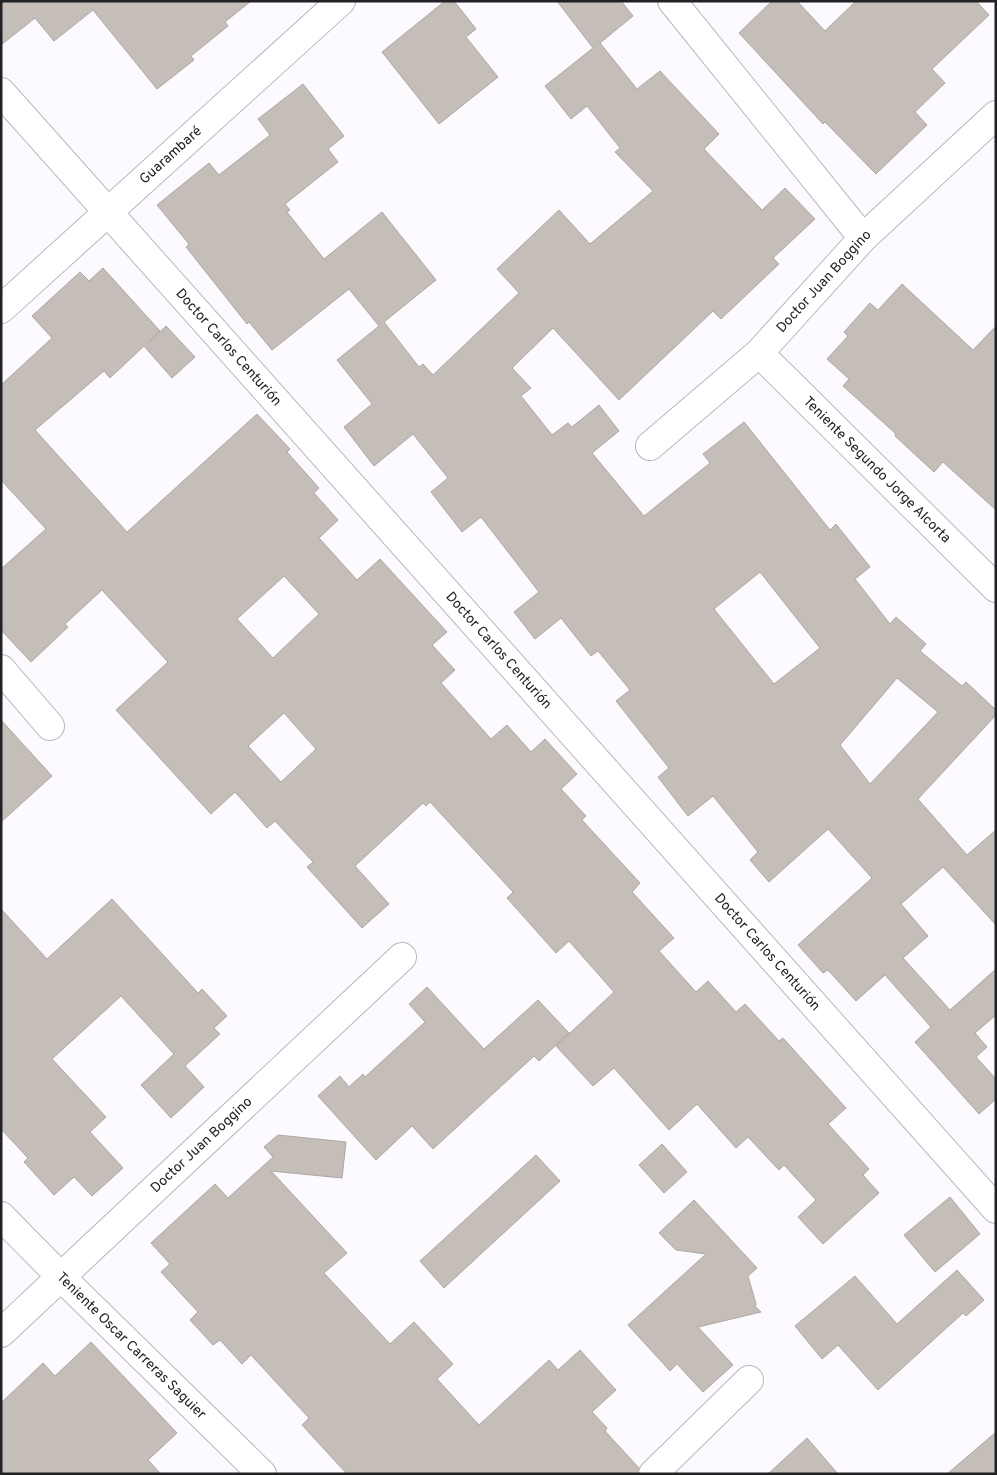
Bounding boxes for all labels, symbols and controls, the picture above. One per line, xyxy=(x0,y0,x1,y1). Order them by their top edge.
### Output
street label: Guarambaré xyxy=(136,123,205,188)
street label: Doctor Juan Boggino xyxy=(773,226,875,336)
street label: Doctor Carlos Centurión xyxy=(172,285,285,410)
street label: Teniente Segundo Jorge Alcorta xyxy=(799,393,954,547)
street label: Doctor Carlos Centurión xyxy=(442,588,555,713)
street label: Doctor Carlos Centurión xyxy=(711,890,824,1014)
street label: Doctor Juan Boggino xyxy=(147,1093,256,1197)
street label: Teniente Oscar Carreras Saguier xyxy=(53,1269,210,1423)

